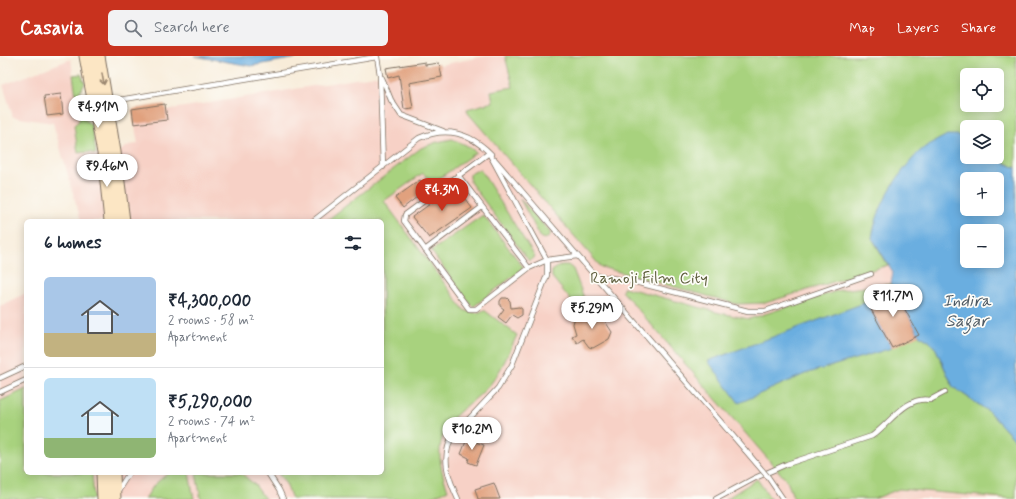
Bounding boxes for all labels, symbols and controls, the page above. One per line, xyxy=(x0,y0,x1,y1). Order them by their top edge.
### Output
search box xyxy=(108,10,388,46)
text: Casavia xyxy=(20,16,84,41)
icon: search xyxy=(122,17,144,39)
text: Search here xyxy=(154,18,229,38)
text: Map xyxy=(849,19,875,37)
text: Layers xyxy=(897,19,939,37)
text: Share xyxy=(961,19,996,37)
map controls xyxy=(960,68,1004,268)
button: locate xyxy=(960,68,1004,112)
one-way arrow xyxy=(99,72,107,85)
pin: ₹4.91M xyxy=(65,95,131,129)
text: ₹4.91M xyxy=(77,99,119,116)
button: layers xyxy=(960,120,1004,164)
pin: ₹9.46M xyxy=(74,154,140,188)
text: ₹9.46M xyxy=(86,158,128,175)
button: + xyxy=(960,172,1004,216)
pin: ₹4.3M xyxy=(414,178,470,212)
text: ₹4.3M xyxy=(425,182,459,199)
button: − xyxy=(960,224,1004,268)
text: 6 homes xyxy=(44,232,102,254)
icon: filters xyxy=(342,232,364,254)
park label: Ramoji Film City xyxy=(590,268,708,289)
pin: ₹11.7M xyxy=(860,284,926,318)
text: ₹11.7M xyxy=(873,288,913,305)
text: ₹4,300,000 xyxy=(168,290,251,312)
water label: Indira Sagar xyxy=(943,290,992,334)
icon: home xyxy=(76,293,124,341)
pin: ₹5.29M xyxy=(559,296,625,330)
text: ₹5.29M xyxy=(570,300,614,317)
text: 2 rooms · 58 m² xyxy=(168,312,255,329)
text: Apartment xyxy=(168,329,227,346)
text: ₹5,290,000 xyxy=(168,391,252,413)
icon: home xyxy=(76,394,124,442)
text: 2 rooms · 74 m² xyxy=(168,413,255,430)
pin: ₹10.2M xyxy=(439,417,505,451)
text: ₹10.2M xyxy=(451,421,493,438)
text: Apartment xyxy=(168,430,227,447)

